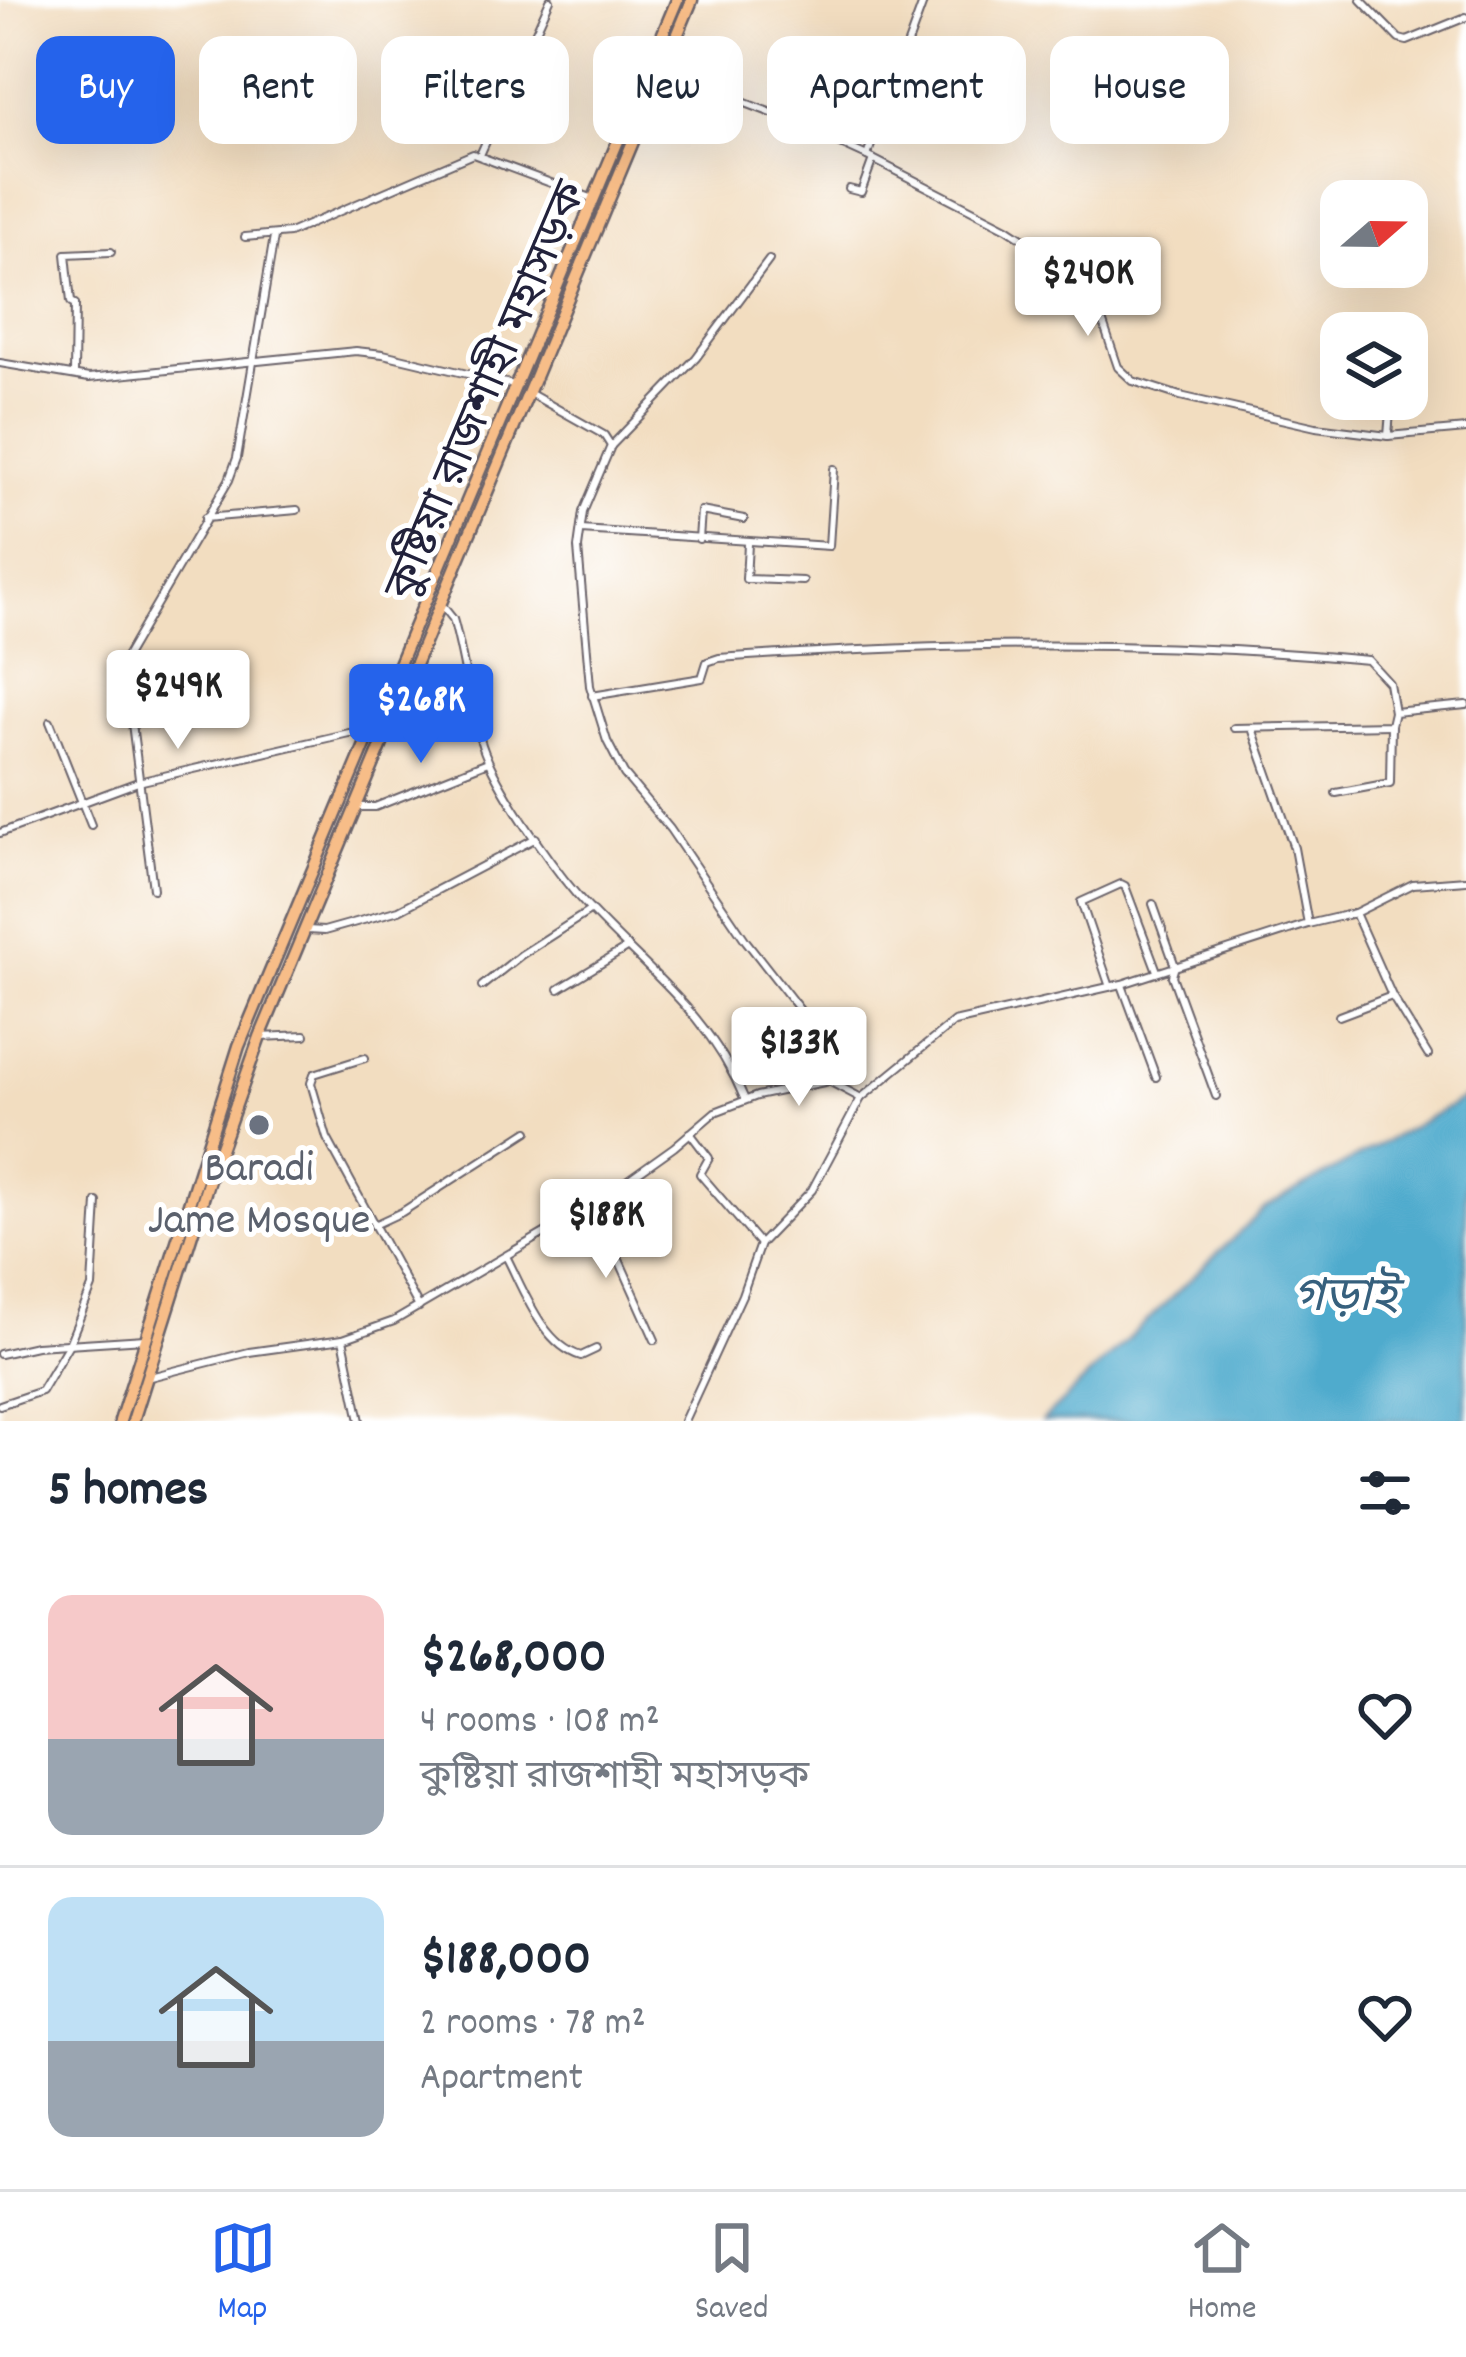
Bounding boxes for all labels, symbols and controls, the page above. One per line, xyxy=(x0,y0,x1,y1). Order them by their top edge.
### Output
chip: Buy xyxy=(36,36,175,144)
chip: Rent xyxy=(199,36,357,144)
chip: Filters xyxy=(381,36,569,144)
chip: New xyxy=(593,36,743,144)
chip: Apartment xyxy=(767,36,1026,144)
chip: House xyxy=(1050,36,1229,144)
street label: কুষ্টিয়া রাজশাহী মহাসড়ক xyxy=(372,172,607,612)
north arrow xyxy=(1320,180,1428,288)
map controls xyxy=(1320,180,1428,420)
pin: $240K xyxy=(1004,237,1172,339)
text: $240K xyxy=(1042,248,1134,303)
button: layers xyxy=(1320,312,1428,420)
pin: $249K xyxy=(94,650,262,752)
text: $249K xyxy=(134,661,222,716)
pin: $268K xyxy=(337,664,505,766)
text: $268K xyxy=(376,675,466,730)
pin: $133K xyxy=(715,1007,883,1109)
text: $133K xyxy=(759,1018,839,1073)
marker: Baradi Jame Mosque xyxy=(246,1112,272,1138)
place label: Baradi Jame Mosque xyxy=(147,1139,371,1255)
pin: $188K xyxy=(522,1179,690,1281)
text: $188K xyxy=(567,1190,645,1245)
water label: গড়াই xyxy=(1293,1266,1405,1335)
text: 5 homes xyxy=(48,1457,208,1529)
icon: filters xyxy=(1352,1460,1418,1526)
text: $268,000 xyxy=(420,1624,607,1696)
icon: home xyxy=(144,1643,288,1787)
icon: heart xyxy=(1352,1682,1418,1748)
text: 4 rooms · 108 m² xyxy=(420,1696,660,1751)
text: কুষ্টিয়া রাজশাহী মহাসড়ক xyxy=(420,1752,809,1807)
text: $188,000 xyxy=(420,1926,591,1998)
icon: home xyxy=(144,1945,288,2089)
icon: heart xyxy=(1352,1984,1418,2050)
text: 2 rooms · 78 m² xyxy=(420,1998,646,2053)
text: Apartment xyxy=(420,2053,583,2108)
tab: Map xyxy=(210,2215,276,2334)
tab: Saved xyxy=(695,2215,769,2334)
tab: Home xyxy=(1188,2215,1256,2334)

